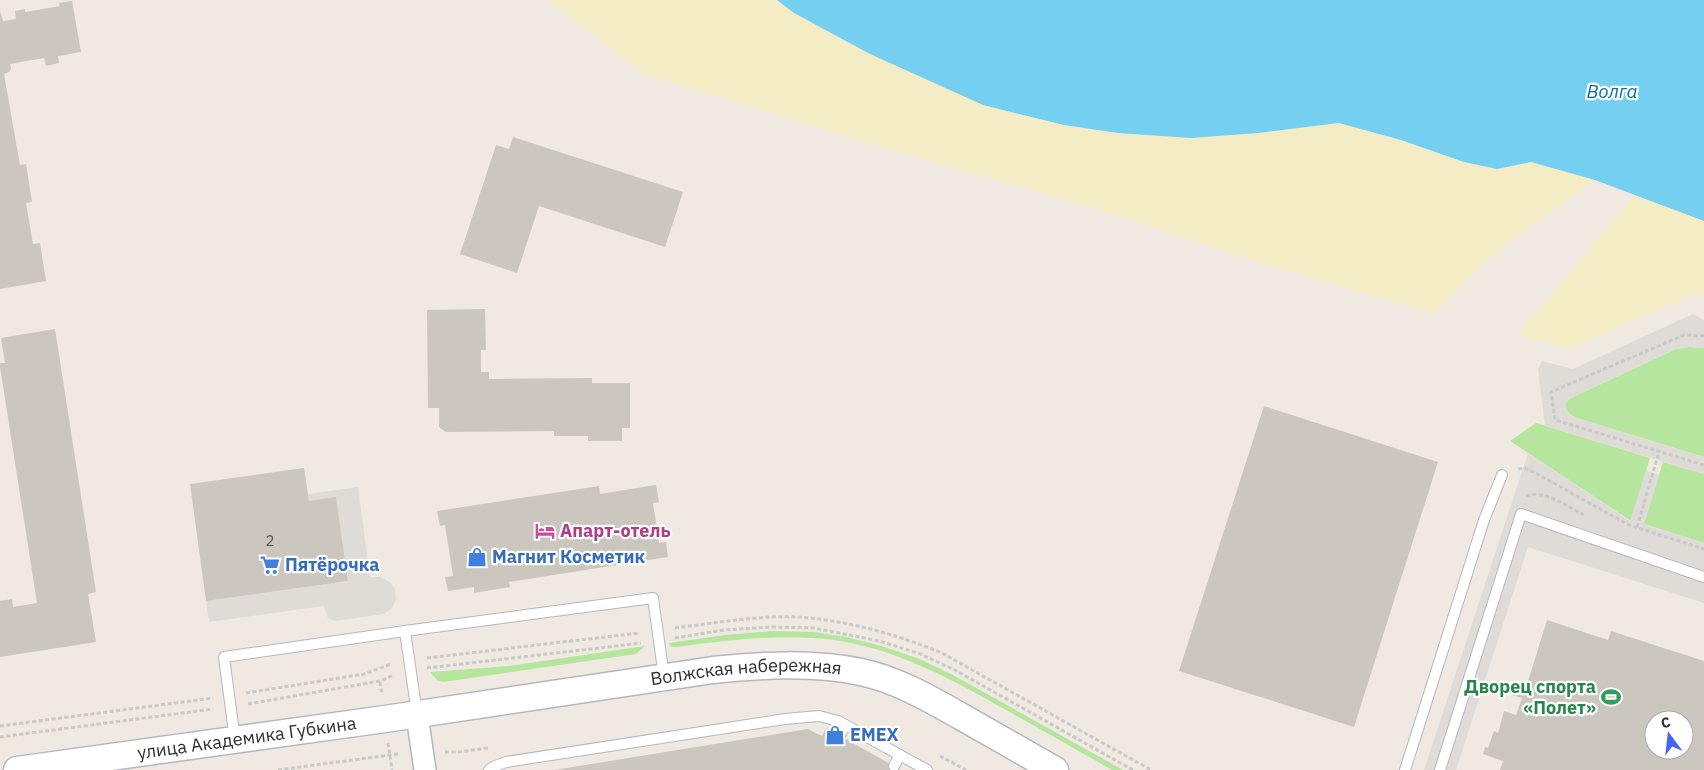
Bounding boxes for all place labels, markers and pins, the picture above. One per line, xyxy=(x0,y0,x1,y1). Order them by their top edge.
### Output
place label: Апарт-отель xyxy=(560,519,671,542)
hotel icon: Апарт-отель xyxy=(534,520,556,542)
place label: Магнит Косметик xyxy=(492,545,645,568)
shop icon: Магнит Косметик xyxy=(466,546,488,568)
place label: Пятёрочка xyxy=(285,553,379,576)
supermarket icon: Пятёрочка xyxy=(259,554,281,576)
place label: Дворец спорта «Полет» xyxy=(1464,675,1596,719)
sports icon: Дворец спорта «Полет» xyxy=(1600,686,1622,708)
place label: EMEX xyxy=(850,723,899,746)
shop icon: EMEX xyxy=(824,724,846,746)

